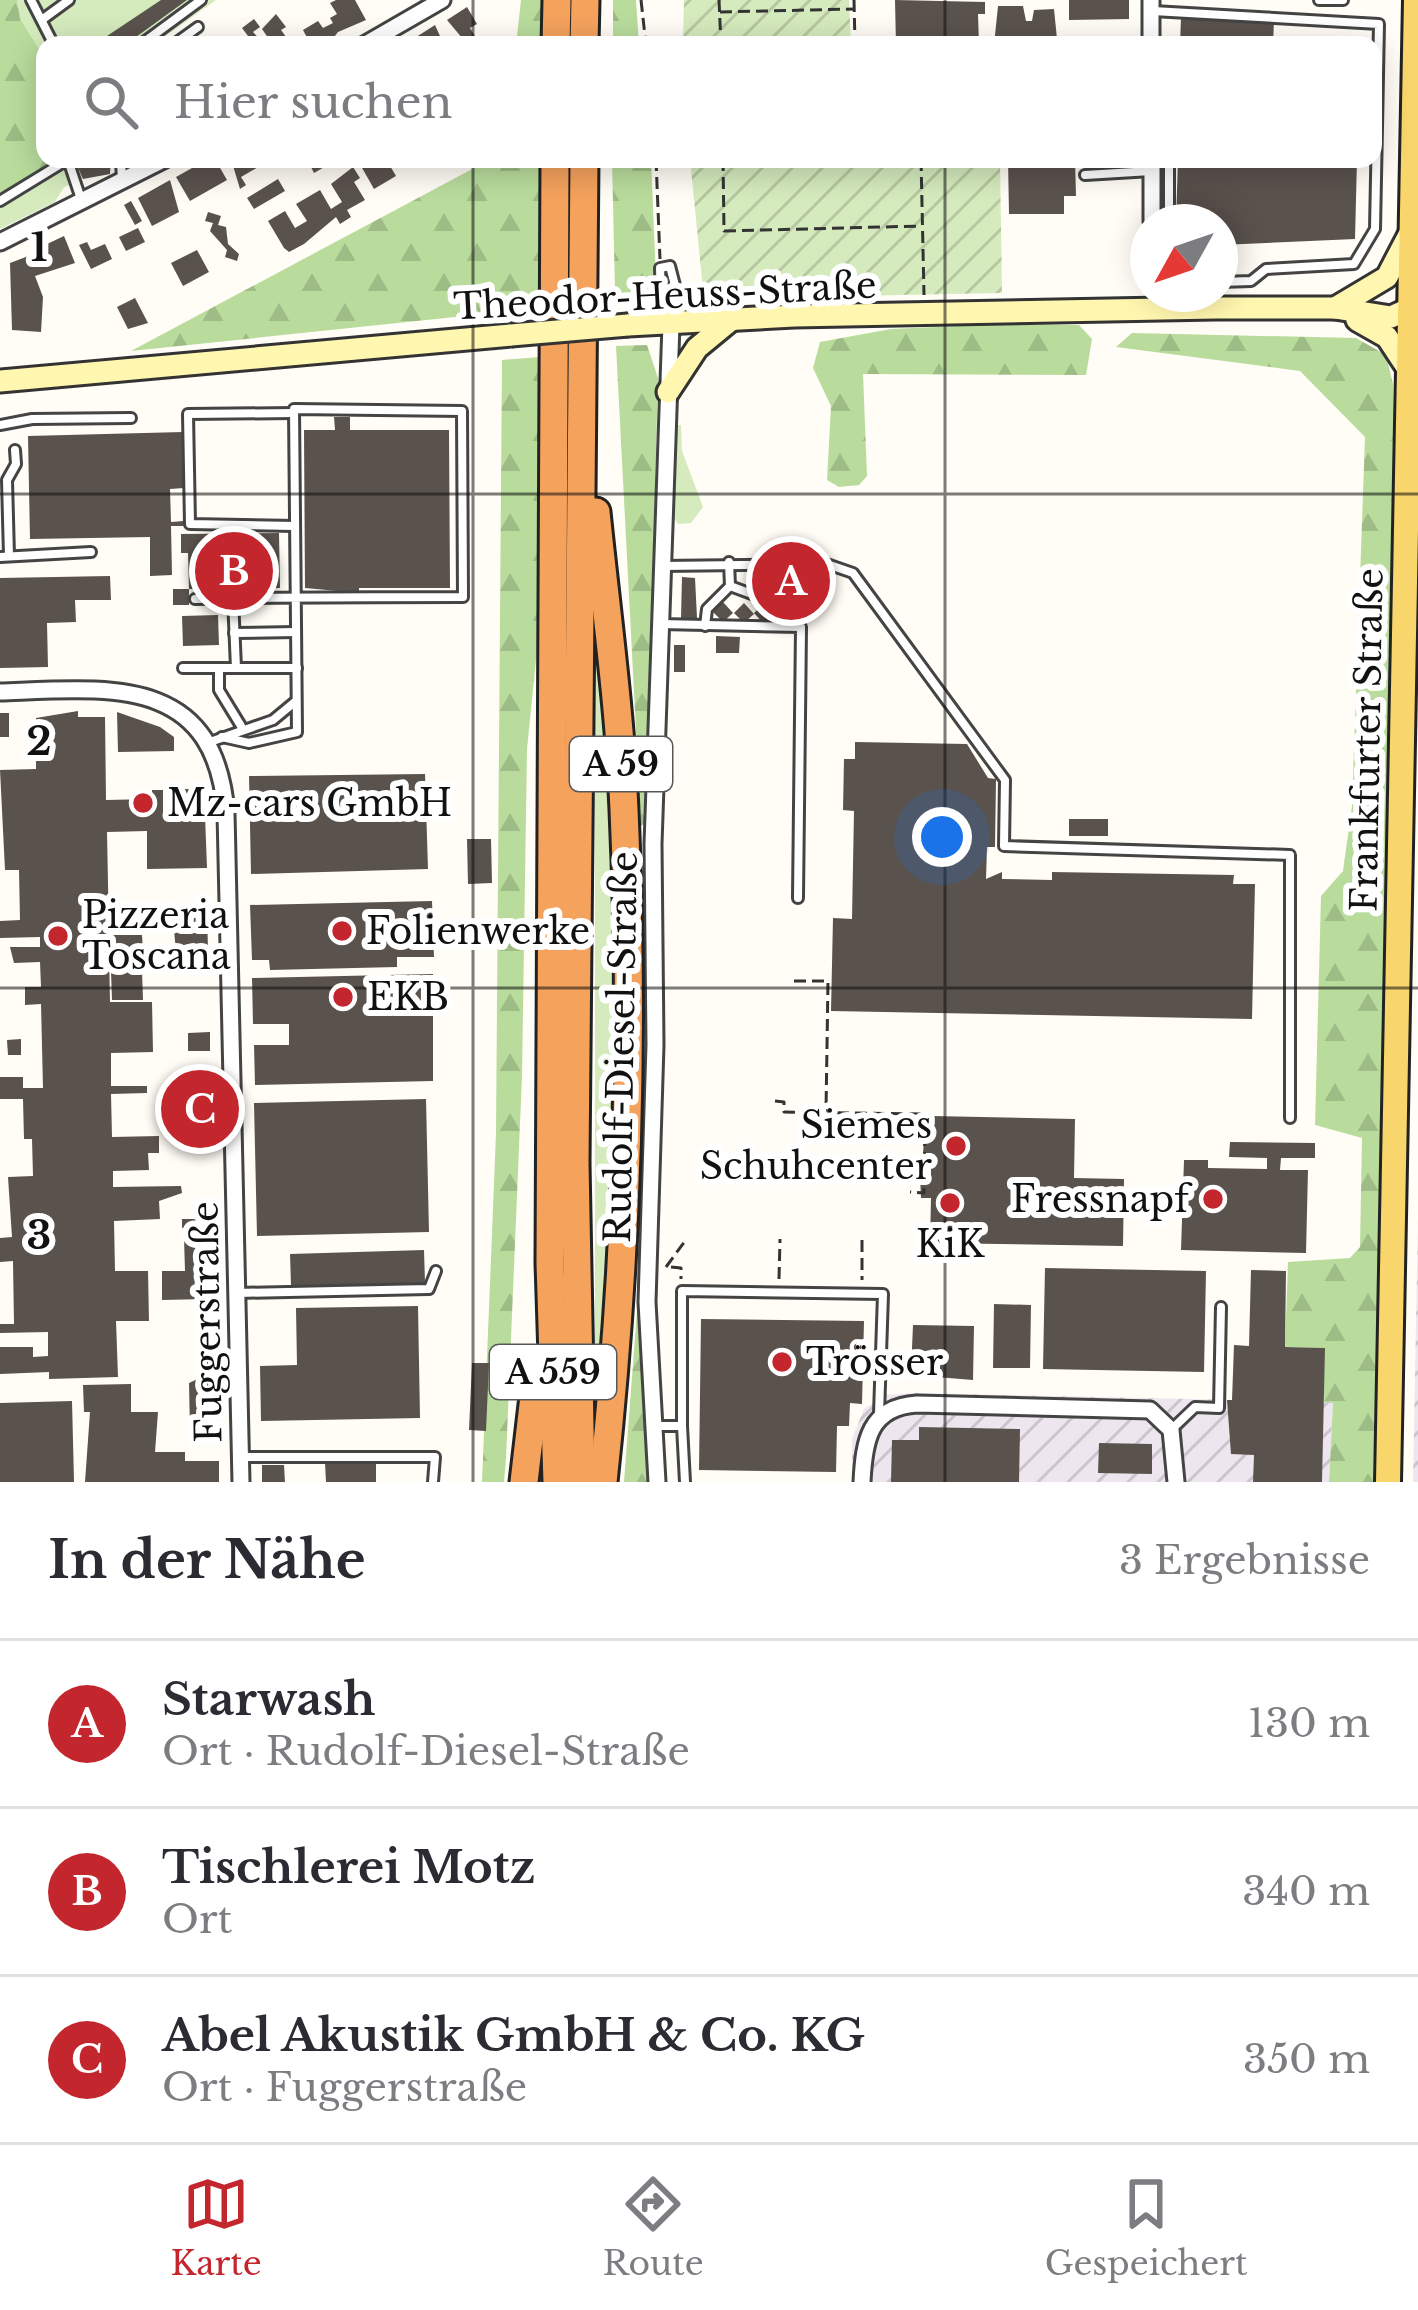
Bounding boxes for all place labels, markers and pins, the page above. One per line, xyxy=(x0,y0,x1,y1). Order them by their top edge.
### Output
pin: B xyxy=(195,526,273,616)
pin: A xyxy=(752,536,830,626)
place label: Mz-cars GmbH xyxy=(167,781,452,826)
marker: Mz-cars GmbH xyxy=(130,790,156,816)
place label: Pizzeria Toscana xyxy=(82,893,231,979)
place label: Folienwerke xyxy=(366,909,590,954)
marker: Folienwerke xyxy=(329,918,355,944)
marker: Pizzeria Toscana xyxy=(45,923,71,949)
place label: EKB xyxy=(367,975,449,1020)
marker: EKB xyxy=(330,984,356,1010)
pin: C xyxy=(161,1064,239,1154)
place label: Siemes Schuhcenter xyxy=(700,1103,932,1189)
marker: Siemes Schuhcenter xyxy=(943,1133,969,1159)
place label: Fressnapf xyxy=(1011,1177,1193,1222)
marker: Fressnapf xyxy=(1200,1186,1226,1212)
marker: KiK xyxy=(937,1190,963,1216)
place label: KiK xyxy=(916,1222,985,1267)
place label: Trösser xyxy=(806,1340,943,1385)
marker: Trösser xyxy=(769,1349,795,1375)

